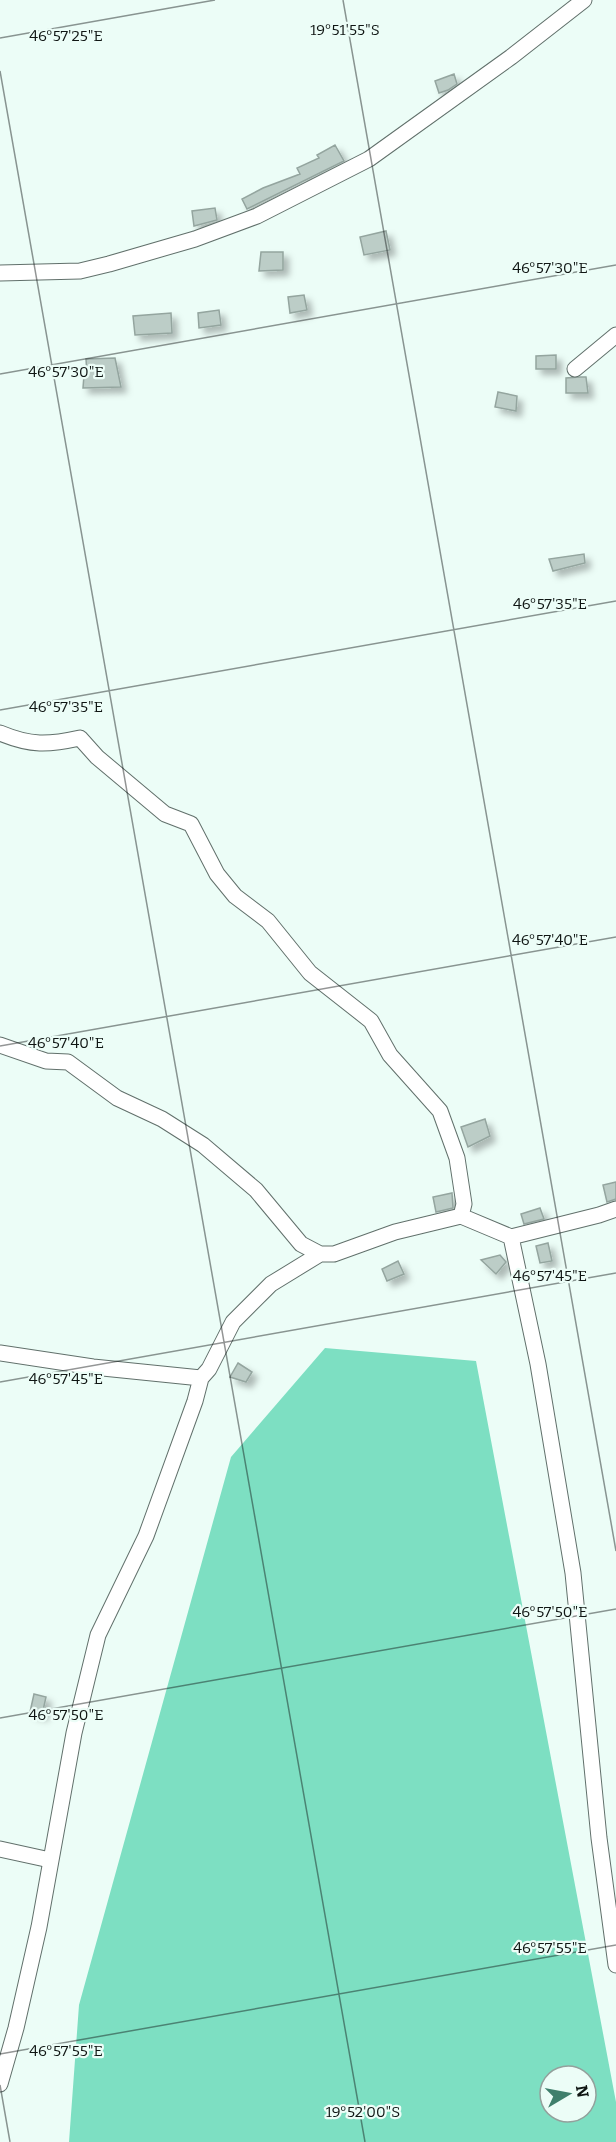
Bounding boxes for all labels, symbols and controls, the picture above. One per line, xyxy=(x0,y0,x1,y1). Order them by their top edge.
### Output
text: 19°51'55"S xyxy=(310,21,380,39)
text: 46°57'25"E xyxy=(29,27,103,45)
text: 46°57'30"E xyxy=(512,259,588,277)
text: 46°57'30"E xyxy=(28,363,104,381)
text: 46°57'35"E xyxy=(513,595,587,613)
text: 46°57'35"E xyxy=(29,698,103,716)
text: 46°57'40"E xyxy=(512,931,588,949)
text: 46°57'40"E xyxy=(28,1034,104,1052)
text: 46°57'45"E xyxy=(513,1267,587,1285)
text: 46°57'45"E xyxy=(29,1370,103,1388)
text: 46°57'50"E xyxy=(512,1603,588,1621)
text: 46°57'50"E xyxy=(28,1706,104,1724)
text: 46°57'55"E xyxy=(513,1939,587,1957)
text: 46°57'55"E xyxy=(29,2042,103,2060)
north arrow xyxy=(538,2064,598,2124)
text: N xyxy=(572,2084,593,2099)
text: 19°52'00"S xyxy=(326,2103,400,2121)

